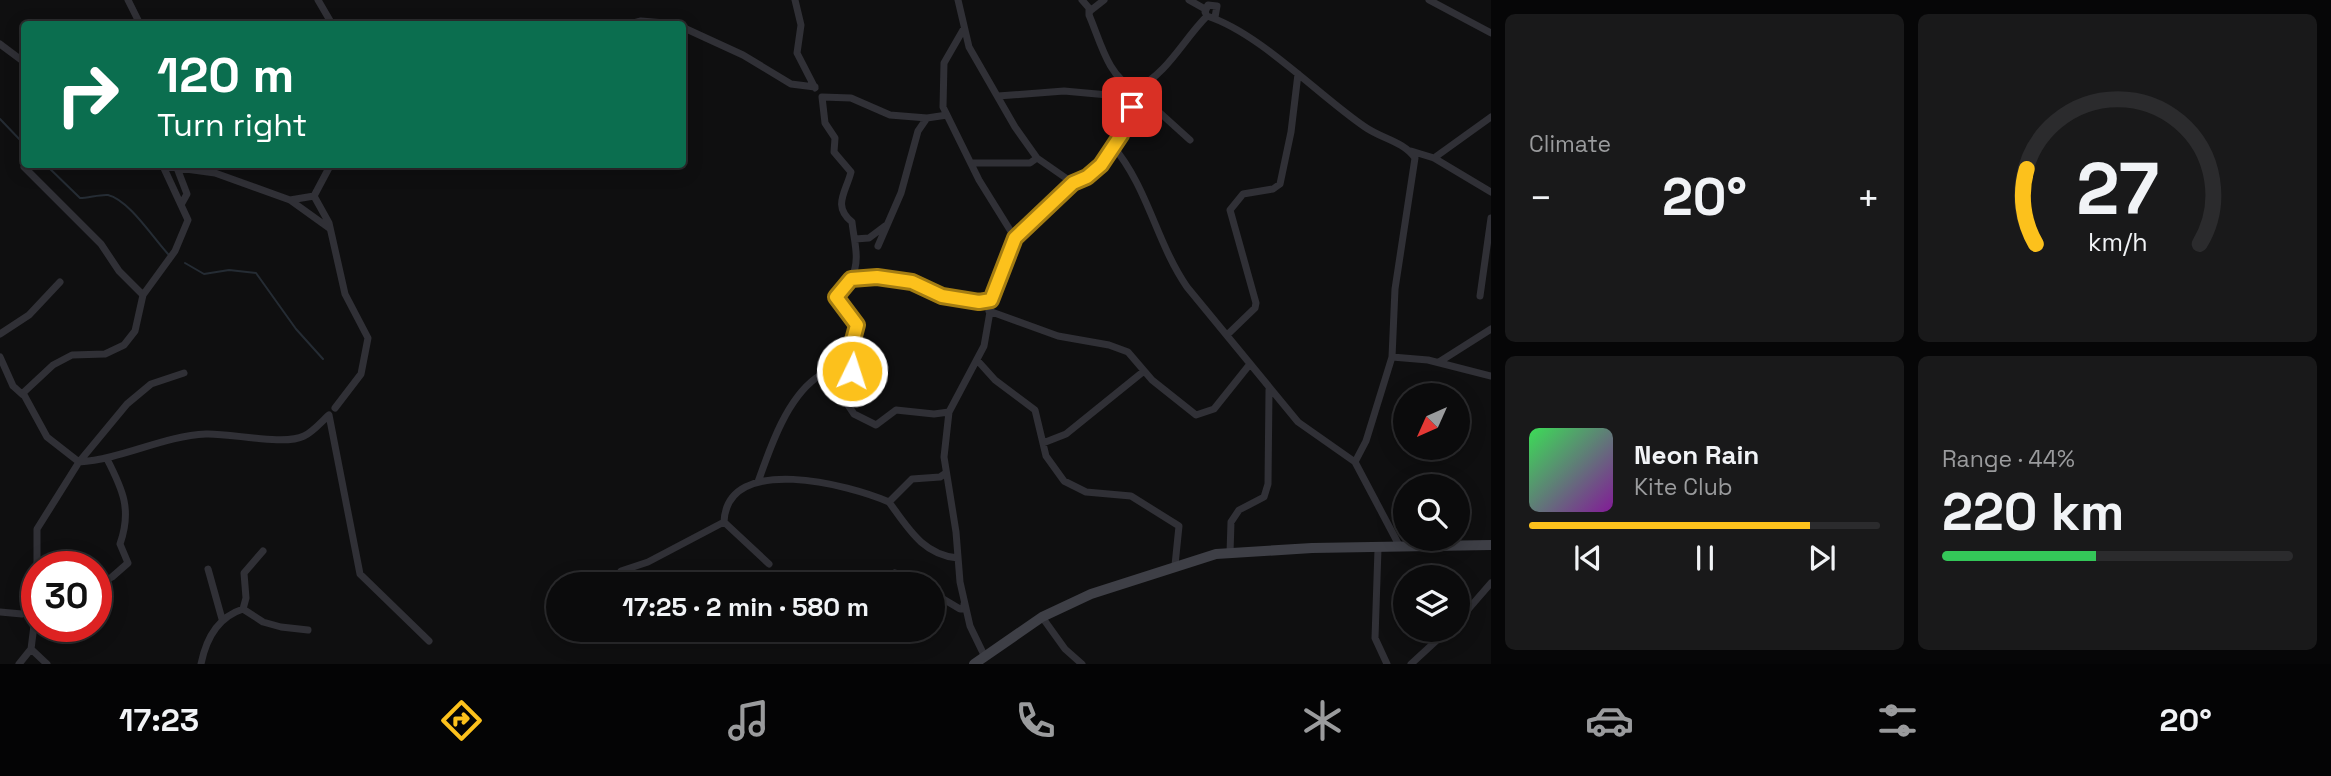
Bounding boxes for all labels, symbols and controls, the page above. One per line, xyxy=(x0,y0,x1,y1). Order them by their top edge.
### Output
text: 120 m xyxy=(157,44,294,106)
icon: right xyxy=(42,49,133,140)
pin xyxy=(1102,77,1162,137)
icon: arrive xyxy=(1113,88,1151,126)
text: Turn right xyxy=(157,105,307,145)
text: Climate xyxy=(1529,129,1611,159)
text: 27 xyxy=(2076,142,2159,235)
text: 20° xyxy=(1662,164,1747,230)
text: − xyxy=(1529,174,1553,222)
text: + xyxy=(1856,174,1880,222)
text: km/h xyxy=(2088,226,2147,258)
position arrow xyxy=(815,334,889,408)
north arrow xyxy=(1393,383,1470,460)
map controls xyxy=(1393,383,1470,642)
text: Neon Rain xyxy=(1634,438,1759,472)
text: Range · 44% xyxy=(1942,444,2075,474)
text: Kite Club xyxy=(1634,472,1733,502)
button: search xyxy=(1393,474,1470,551)
text: 220 km xyxy=(1942,479,2124,545)
icon: previous xyxy=(1569,539,1607,577)
icon: pause xyxy=(1686,539,1724,577)
icon: next xyxy=(1803,539,1841,577)
speed limit sign: 30 xyxy=(21,551,112,642)
button: layers xyxy=(1393,565,1470,642)
text: 17:25 · 2 min · 580 m xyxy=(622,590,869,624)
icon: directions xyxy=(437,696,486,745)
icon: music xyxy=(724,696,773,745)
icon: phone xyxy=(1011,696,1060,745)
icon: climate xyxy=(1298,696,1347,745)
icon: car xyxy=(1585,696,1634,745)
icon: filters xyxy=(1873,696,1922,745)
text: 17:23 xyxy=(119,700,199,740)
text: 20° xyxy=(2160,700,2212,740)

